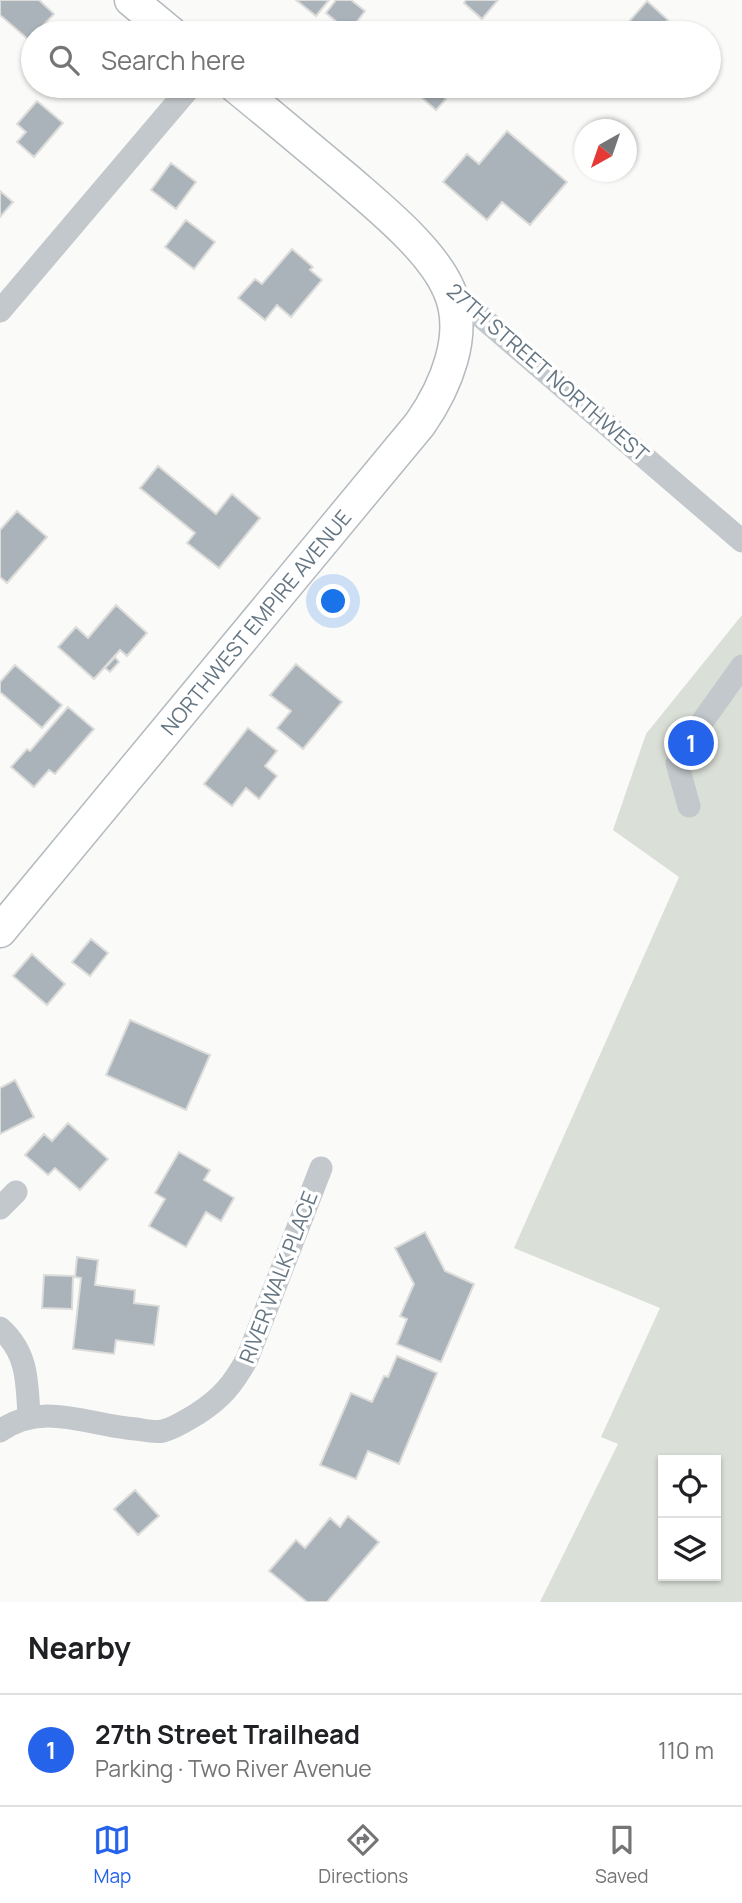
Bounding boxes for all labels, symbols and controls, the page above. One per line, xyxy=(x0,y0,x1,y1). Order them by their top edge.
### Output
search box xyxy=(21,21,721,98)
icon: search xyxy=(45,41,83,79)
text: Search here xyxy=(101,42,246,78)
north arrow xyxy=(574,119,637,182)
street label: 27TH STREET NORTHWEST xyxy=(441,277,655,468)
street label: NORTHWEST EMPIRE AVENUE xyxy=(154,504,357,741)
your location xyxy=(316,584,350,618)
pin: 1 xyxy=(668,717,714,769)
street label: RIVER WALK PLACE xyxy=(232,1187,324,1367)
map controls xyxy=(658,1455,721,1581)
button: locate xyxy=(658,1455,721,1518)
button: layers xyxy=(658,1518,721,1581)
text: Nearby xyxy=(28,1627,131,1668)
text: 27th Street Trailhead xyxy=(95,1716,360,1752)
text: 1 xyxy=(46,1734,56,1766)
text: 110 m xyxy=(658,1734,714,1766)
text: Parking · Two River Avenue xyxy=(95,1752,372,1784)
tab: Map xyxy=(93,1821,131,1889)
tab: Directions xyxy=(318,1821,408,1889)
tab: Saved xyxy=(595,1821,649,1889)

